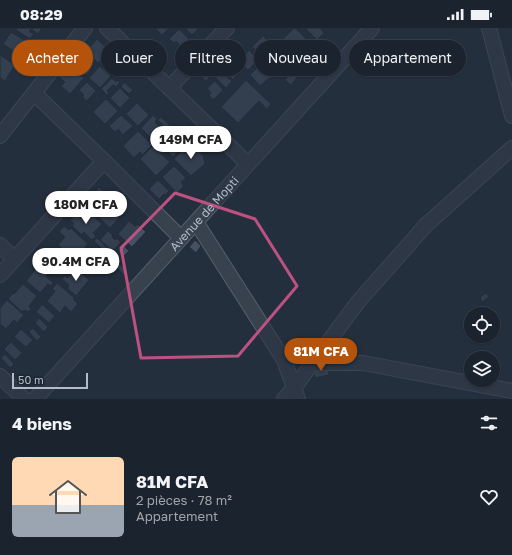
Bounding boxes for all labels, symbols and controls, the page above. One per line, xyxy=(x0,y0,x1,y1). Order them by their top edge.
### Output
text: 08:29 xyxy=(20,5,63,23)
chip: Acheter xyxy=(12,40,93,76)
chip: Louer xyxy=(101,40,167,76)
chip: Filtres xyxy=(175,40,246,76)
chip: Nouveau xyxy=(254,40,341,76)
chip: Appartement xyxy=(349,40,466,76)
pin: 149M CFA xyxy=(150,126,232,160)
text: 149M CFA xyxy=(159,131,223,147)
street label: Avenue de Mopti xyxy=(166,173,242,254)
pin: 180M CFA xyxy=(45,191,127,225)
text: 180M CFA xyxy=(54,196,118,212)
pin: 90.4M CFA xyxy=(30,248,122,282)
text: 90.4M CFA xyxy=(41,253,111,269)
map controls xyxy=(464,307,500,387)
button: locate xyxy=(464,307,500,343)
pin: 81M CFA xyxy=(284,338,358,372)
text: 81M CFA xyxy=(293,343,349,359)
button: layers xyxy=(464,351,500,387)
scale bar xyxy=(12,371,88,390)
text: 50 m xyxy=(18,373,44,386)
icon: filters xyxy=(478,412,500,434)
text: 4 biens xyxy=(12,413,72,434)
text: 81M CFA xyxy=(136,471,208,492)
icon: home xyxy=(44,473,92,521)
icon: heart xyxy=(478,486,500,508)
text: 2 pièces · 78 m² xyxy=(136,492,232,508)
text: Appartement xyxy=(136,508,218,524)

